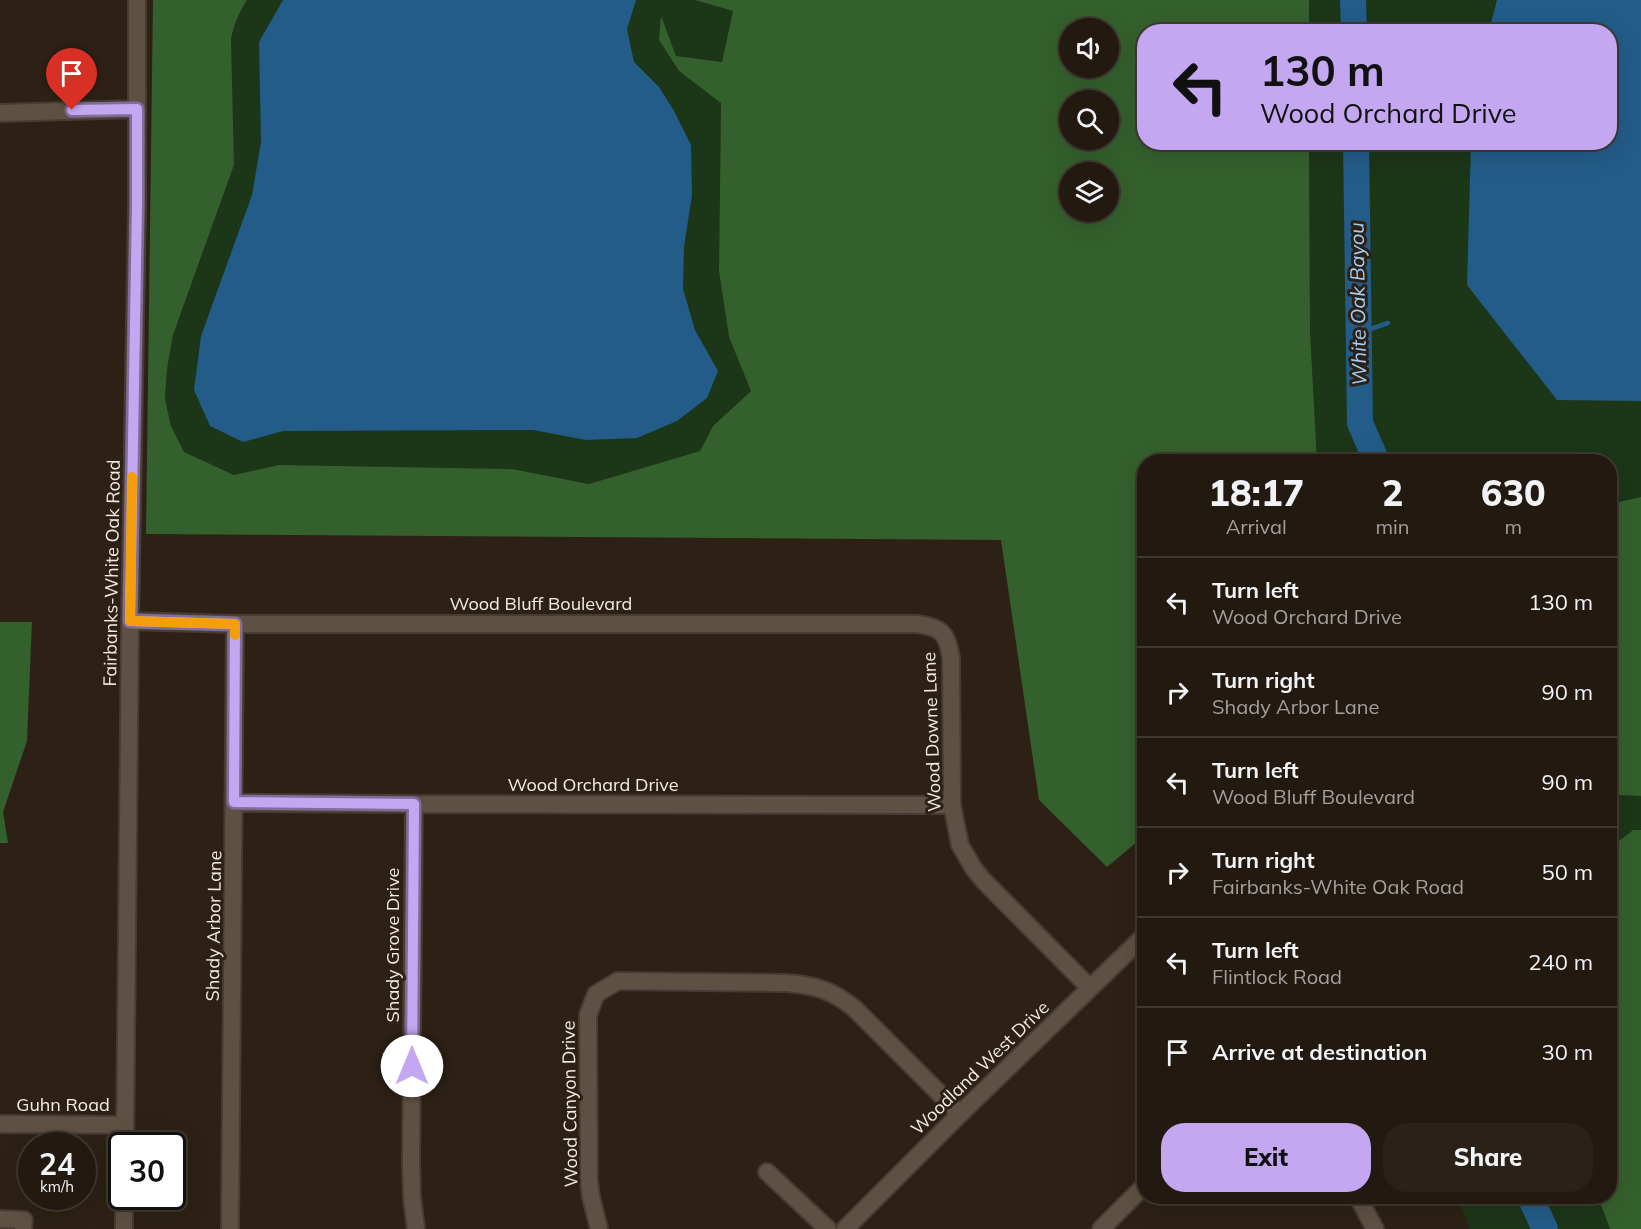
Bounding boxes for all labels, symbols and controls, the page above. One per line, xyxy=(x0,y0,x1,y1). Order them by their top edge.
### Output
map controls xyxy=(1059,18,1119,222)
button: sound xyxy=(1059,18,1119,78)
text: 130 m xyxy=(1260,44,1385,97)
pin xyxy=(46,48,97,110)
icon: left xyxy=(1161,48,1239,126)
icon: arrive xyxy=(55,57,88,90)
button: search xyxy=(1059,90,1119,150)
text: Wood Orchard Drive xyxy=(1260,96,1516,130)
button: layers xyxy=(1059,162,1119,222)
water label: White Oak Bayou xyxy=(1344,222,1371,386)
street label: Fairbanks-White Oak Road xyxy=(98,459,125,687)
text: 18:17 xyxy=(1208,470,1304,515)
text: 2 xyxy=(1382,470,1403,515)
text: 630 xyxy=(1481,470,1546,515)
text: Arrival xyxy=(1226,514,1287,539)
text: min xyxy=(1375,514,1410,539)
text: m xyxy=(1504,514,1522,539)
text: Turn left xyxy=(1212,576,1299,604)
icon: left xyxy=(1161,586,1194,619)
text: 130 m xyxy=(1528,588,1593,616)
street label: Wood Bluff Boulevard xyxy=(450,592,632,615)
text: Wood Orchard Drive xyxy=(1212,604,1402,629)
street label: Wood Downe Lane xyxy=(917,652,946,812)
text: Turn right xyxy=(1212,666,1315,694)
icon: right xyxy=(1161,676,1194,709)
text: 90 m xyxy=(1542,678,1593,706)
text: Shady Arbor Lane xyxy=(1212,694,1379,719)
text: Turn left xyxy=(1212,756,1299,784)
icon: left xyxy=(1161,766,1194,799)
text: 90 m xyxy=(1542,768,1593,796)
street label: Wood Orchard Drive xyxy=(508,773,678,796)
text: Wood Bluff Boulevard xyxy=(1212,784,1415,809)
text: Turn right xyxy=(1212,846,1315,874)
street label: Shady Arbor Lane xyxy=(201,850,226,1002)
icon: right xyxy=(1161,856,1194,889)
text: 50 m xyxy=(1542,858,1593,886)
street label: Shady Grove Drive xyxy=(381,868,404,1022)
text: Fairbanks-White Oak Road xyxy=(1212,874,1464,899)
text: Turn left xyxy=(1212,936,1299,964)
icon: left xyxy=(1161,946,1194,979)
text: 240 m xyxy=(1528,948,1593,976)
text: Flintlock Road xyxy=(1212,964,1342,989)
street label: Woodland West Drive xyxy=(906,996,1054,1140)
street label: Wood Canyon Drive xyxy=(557,1020,582,1188)
position arrow xyxy=(380,1034,444,1098)
icon: arrive xyxy=(1161,1036,1194,1069)
text: Arrive at destination xyxy=(1212,1038,1427,1066)
text: 30 m xyxy=(1542,1038,1593,1066)
street label: Guhn Road xyxy=(16,1093,110,1116)
button: Exit xyxy=(1161,1123,1371,1192)
button: Share xyxy=(1383,1123,1593,1192)
speed limit sign: 30 xyxy=(108,1132,186,1210)
text: 24 xyxy=(39,1145,75,1183)
text: km/h xyxy=(40,1177,74,1196)

